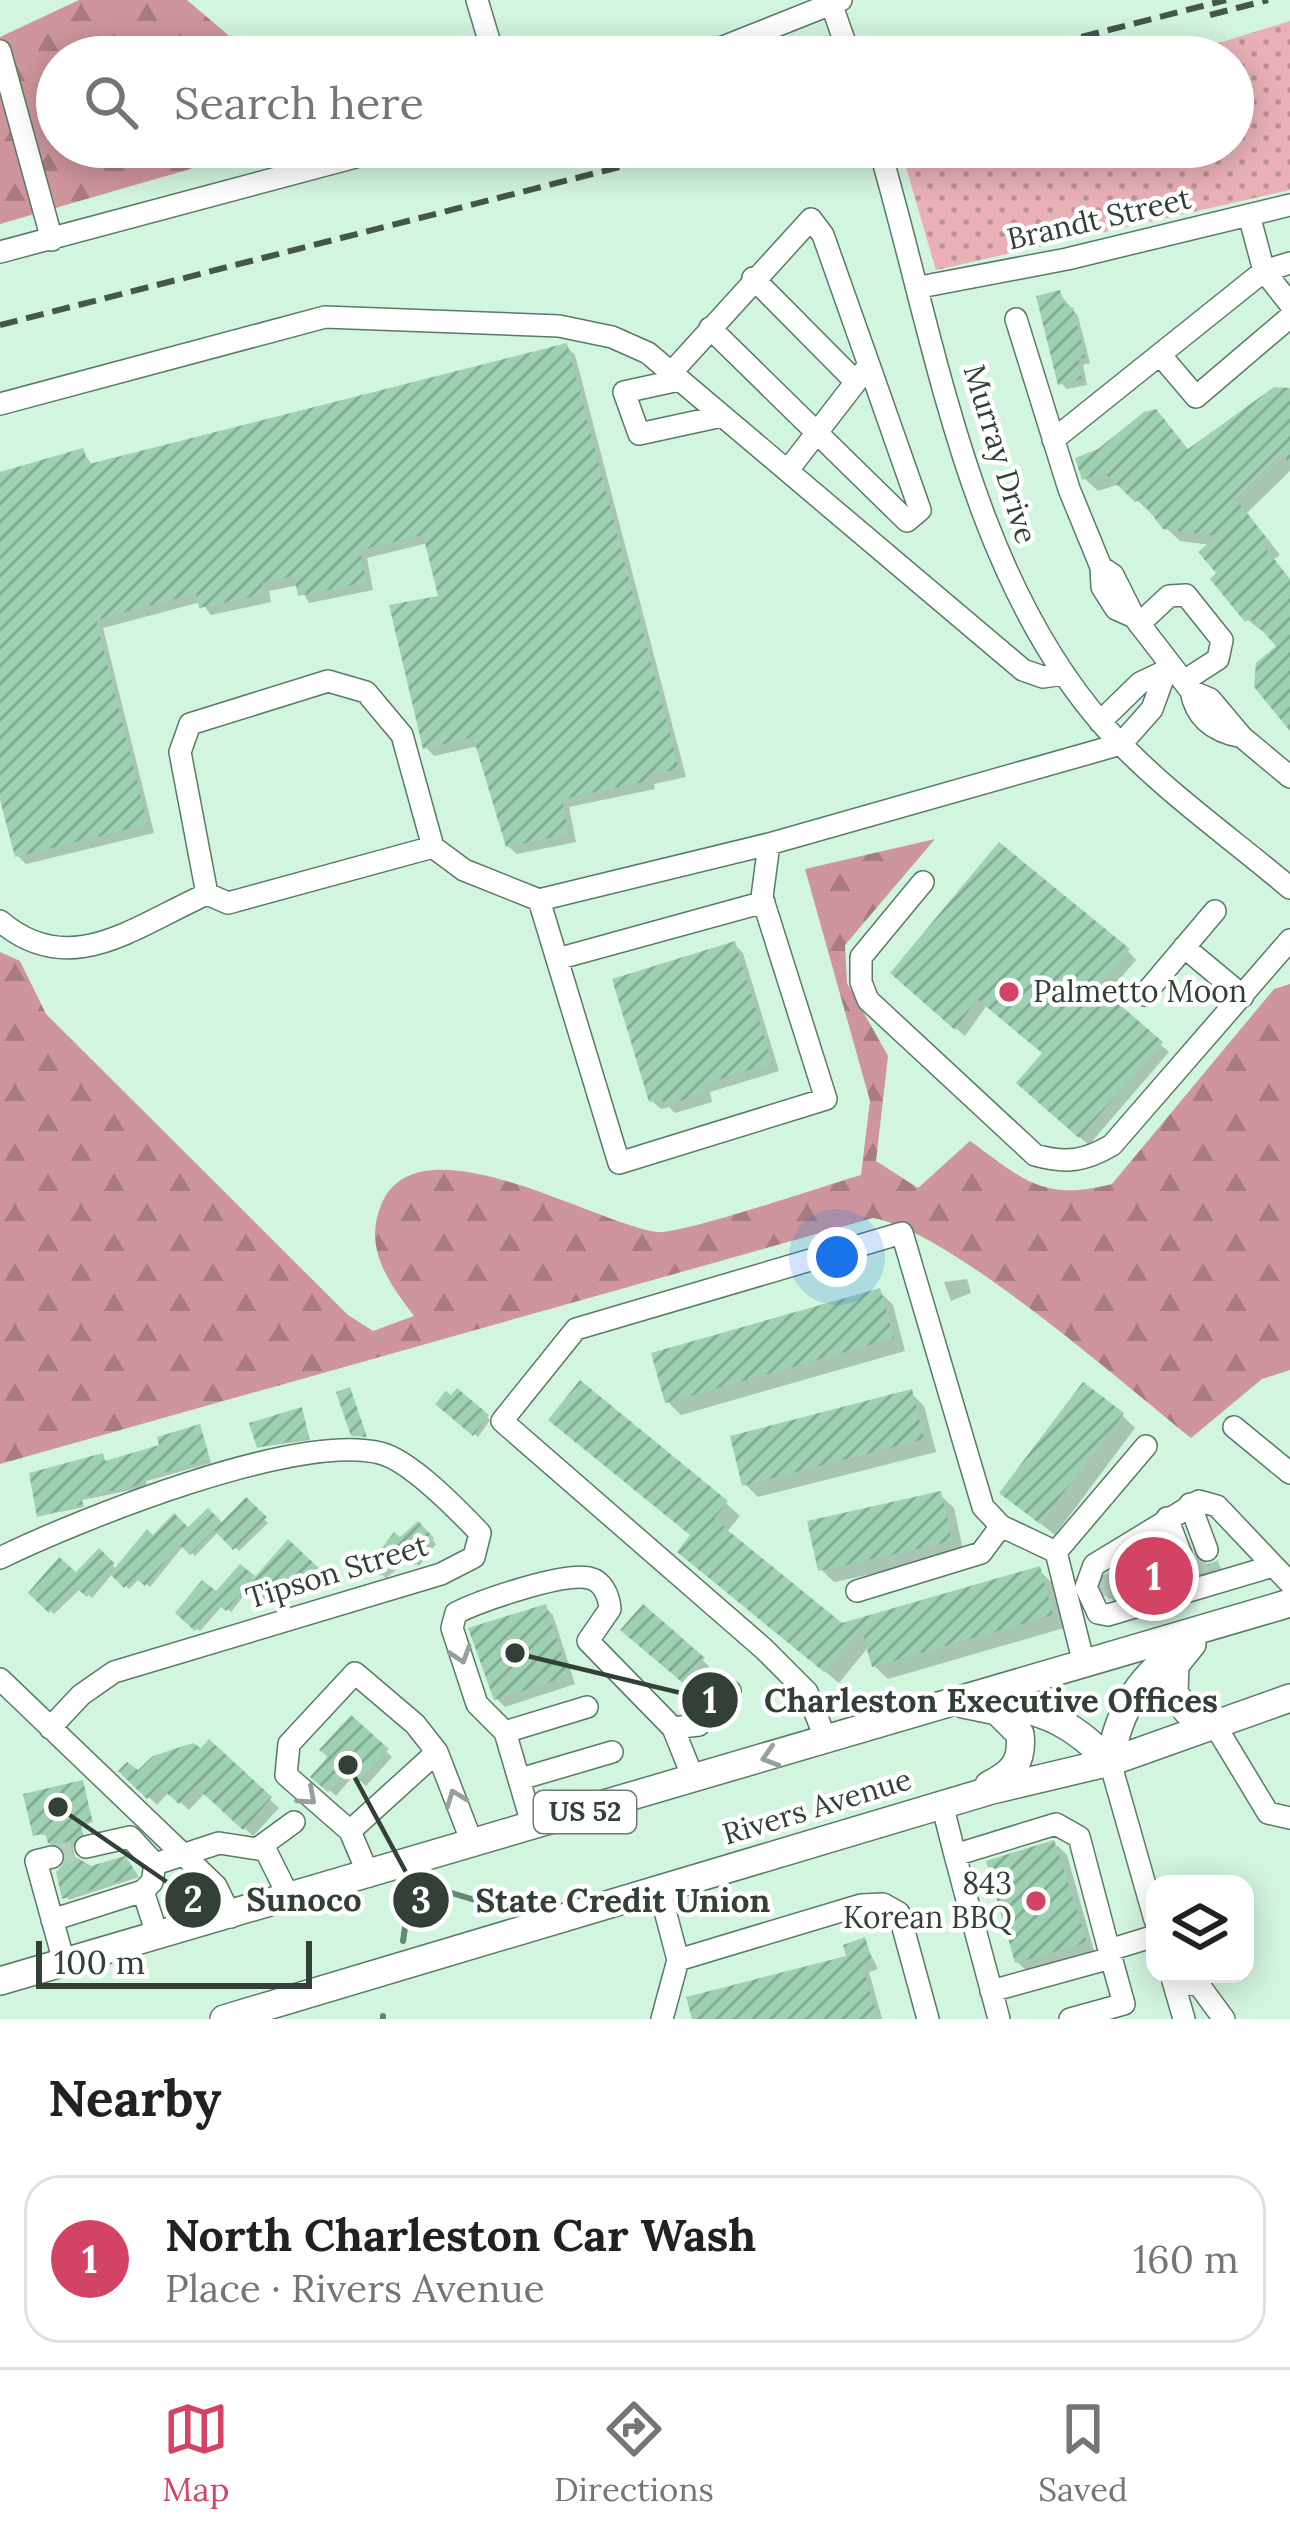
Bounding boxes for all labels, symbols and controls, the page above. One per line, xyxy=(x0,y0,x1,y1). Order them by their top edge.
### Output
search box xyxy=(36,36,1254,168)
icon: search xyxy=(78,69,144,135)
text: Search here xyxy=(174,74,424,131)
street label: Brandt Street xyxy=(1003,178,1195,258)
street label: Murray Drive xyxy=(955,360,1046,548)
place label: Palmetto Moon xyxy=(1033,972,1247,1010)
marker: Palmetto Moon xyxy=(996,979,1022,1005)
your location xyxy=(807,1227,867,1287)
street label: Tipson Street xyxy=(241,1525,433,1617)
pin: 1 xyxy=(1115,1531,1193,1621)
one-way arrow xyxy=(446,1643,471,1664)
callout: Charleston Executive Offices xyxy=(680,1666,1242,1735)
text: 1 xyxy=(703,1677,717,1723)
text: Charleston Executive Offices xyxy=(764,1679,1218,1721)
one-way arrow xyxy=(761,1743,782,1768)
street label: Rivers Avenue xyxy=(718,1759,916,1853)
one-way arrow xyxy=(294,1783,315,1804)
one-way arrow xyxy=(445,1789,470,1810)
road number: US 52 xyxy=(534,1791,636,1833)
place label: 843 Korean BBQ xyxy=(843,1864,1012,1936)
callout: Sunoco xyxy=(163,1865,386,1934)
callout: State Credit Union xyxy=(391,1866,794,1935)
map controls xyxy=(1146,1875,1254,1983)
button: layers xyxy=(1146,1875,1254,1983)
text: 2 xyxy=(183,1876,203,1922)
text: 3 xyxy=(411,1877,431,1923)
text: Sunoco xyxy=(246,1878,362,1920)
text: State Credit Union xyxy=(476,1879,770,1921)
marker: 843 Korean BBQ xyxy=(1023,1888,1049,1914)
scale bar xyxy=(36,1935,312,1988)
text: 100 m xyxy=(54,1941,145,1983)
text: Nearby xyxy=(48,2065,221,2130)
text: North Charleston Car Wash xyxy=(165,2206,756,2263)
text: 1 xyxy=(82,2234,98,2284)
text: 160 m xyxy=(1133,2234,1239,2284)
text: Place · Rivers Avenue xyxy=(165,2263,545,2313)
tab: Map xyxy=(162,2396,229,2510)
tab: Directions xyxy=(554,2396,714,2510)
tab: Saved xyxy=(1038,2396,1128,2510)

